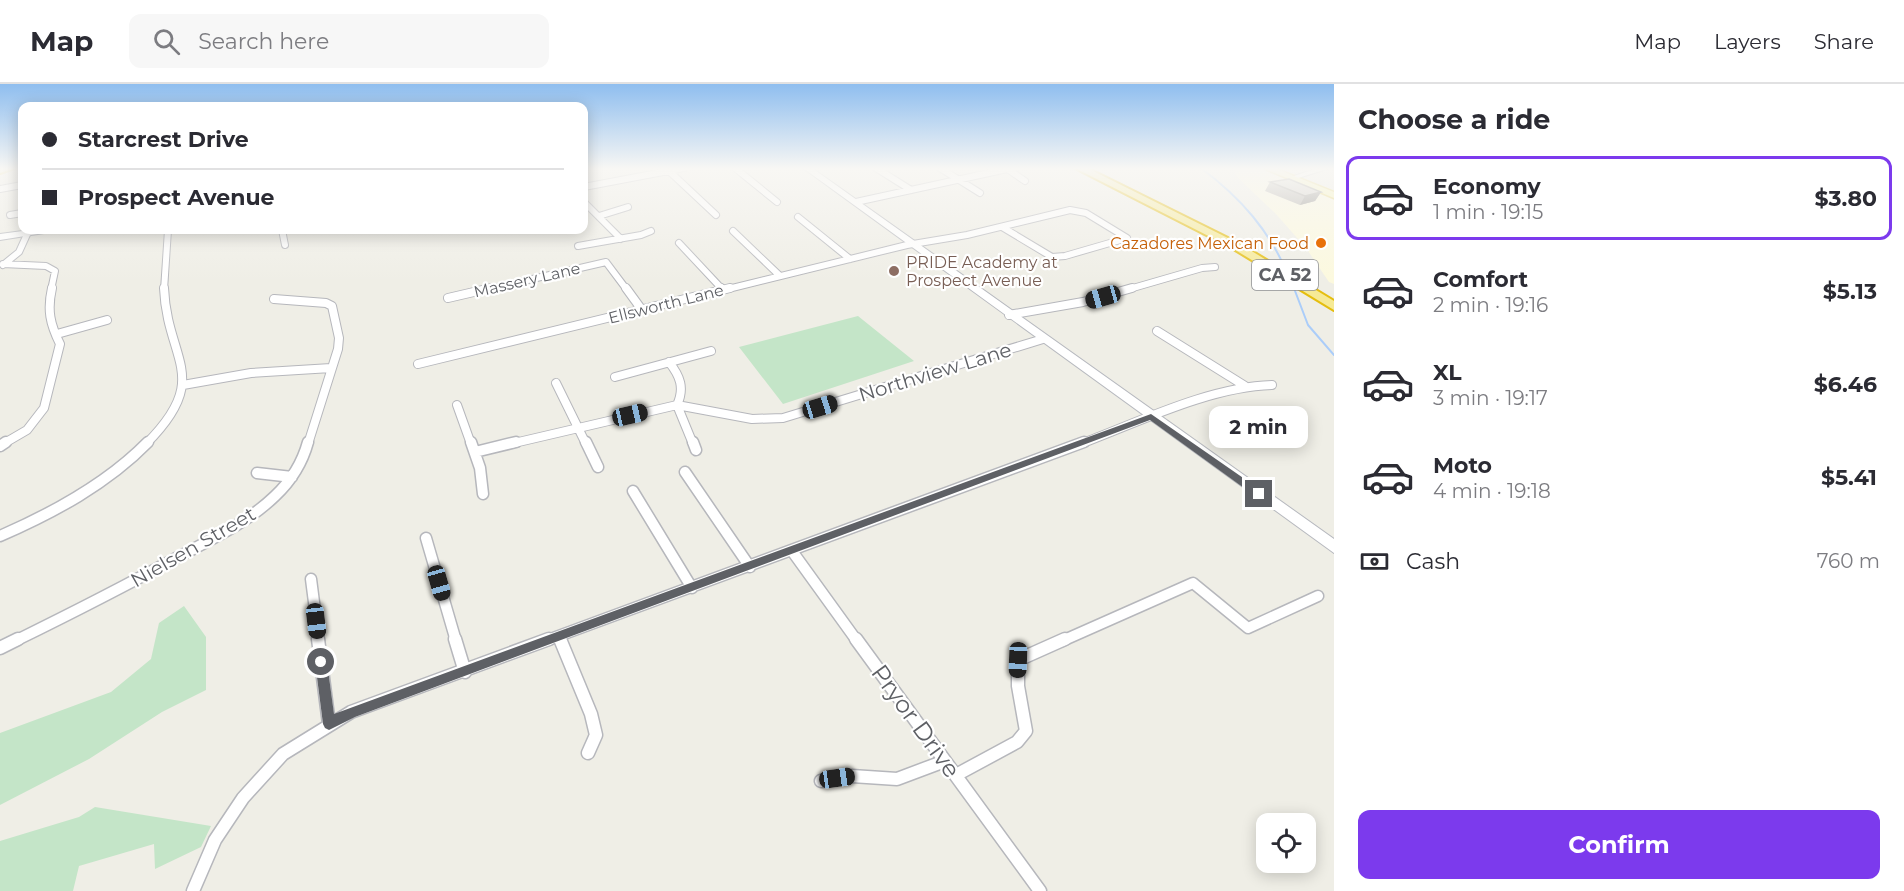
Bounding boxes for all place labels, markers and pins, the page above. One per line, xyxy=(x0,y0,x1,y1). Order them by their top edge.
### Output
place label: Cazadores Mexican Food xyxy=(1110,234,1309,253)
marker: Cazadores Mexican Food xyxy=(1314,236,1328,250)
place label: PRIDE Academy at Prospect Avenue xyxy=(906,253,1058,290)
marker: PRIDE Academy at Prospect Avenue xyxy=(887,264,901,278)

